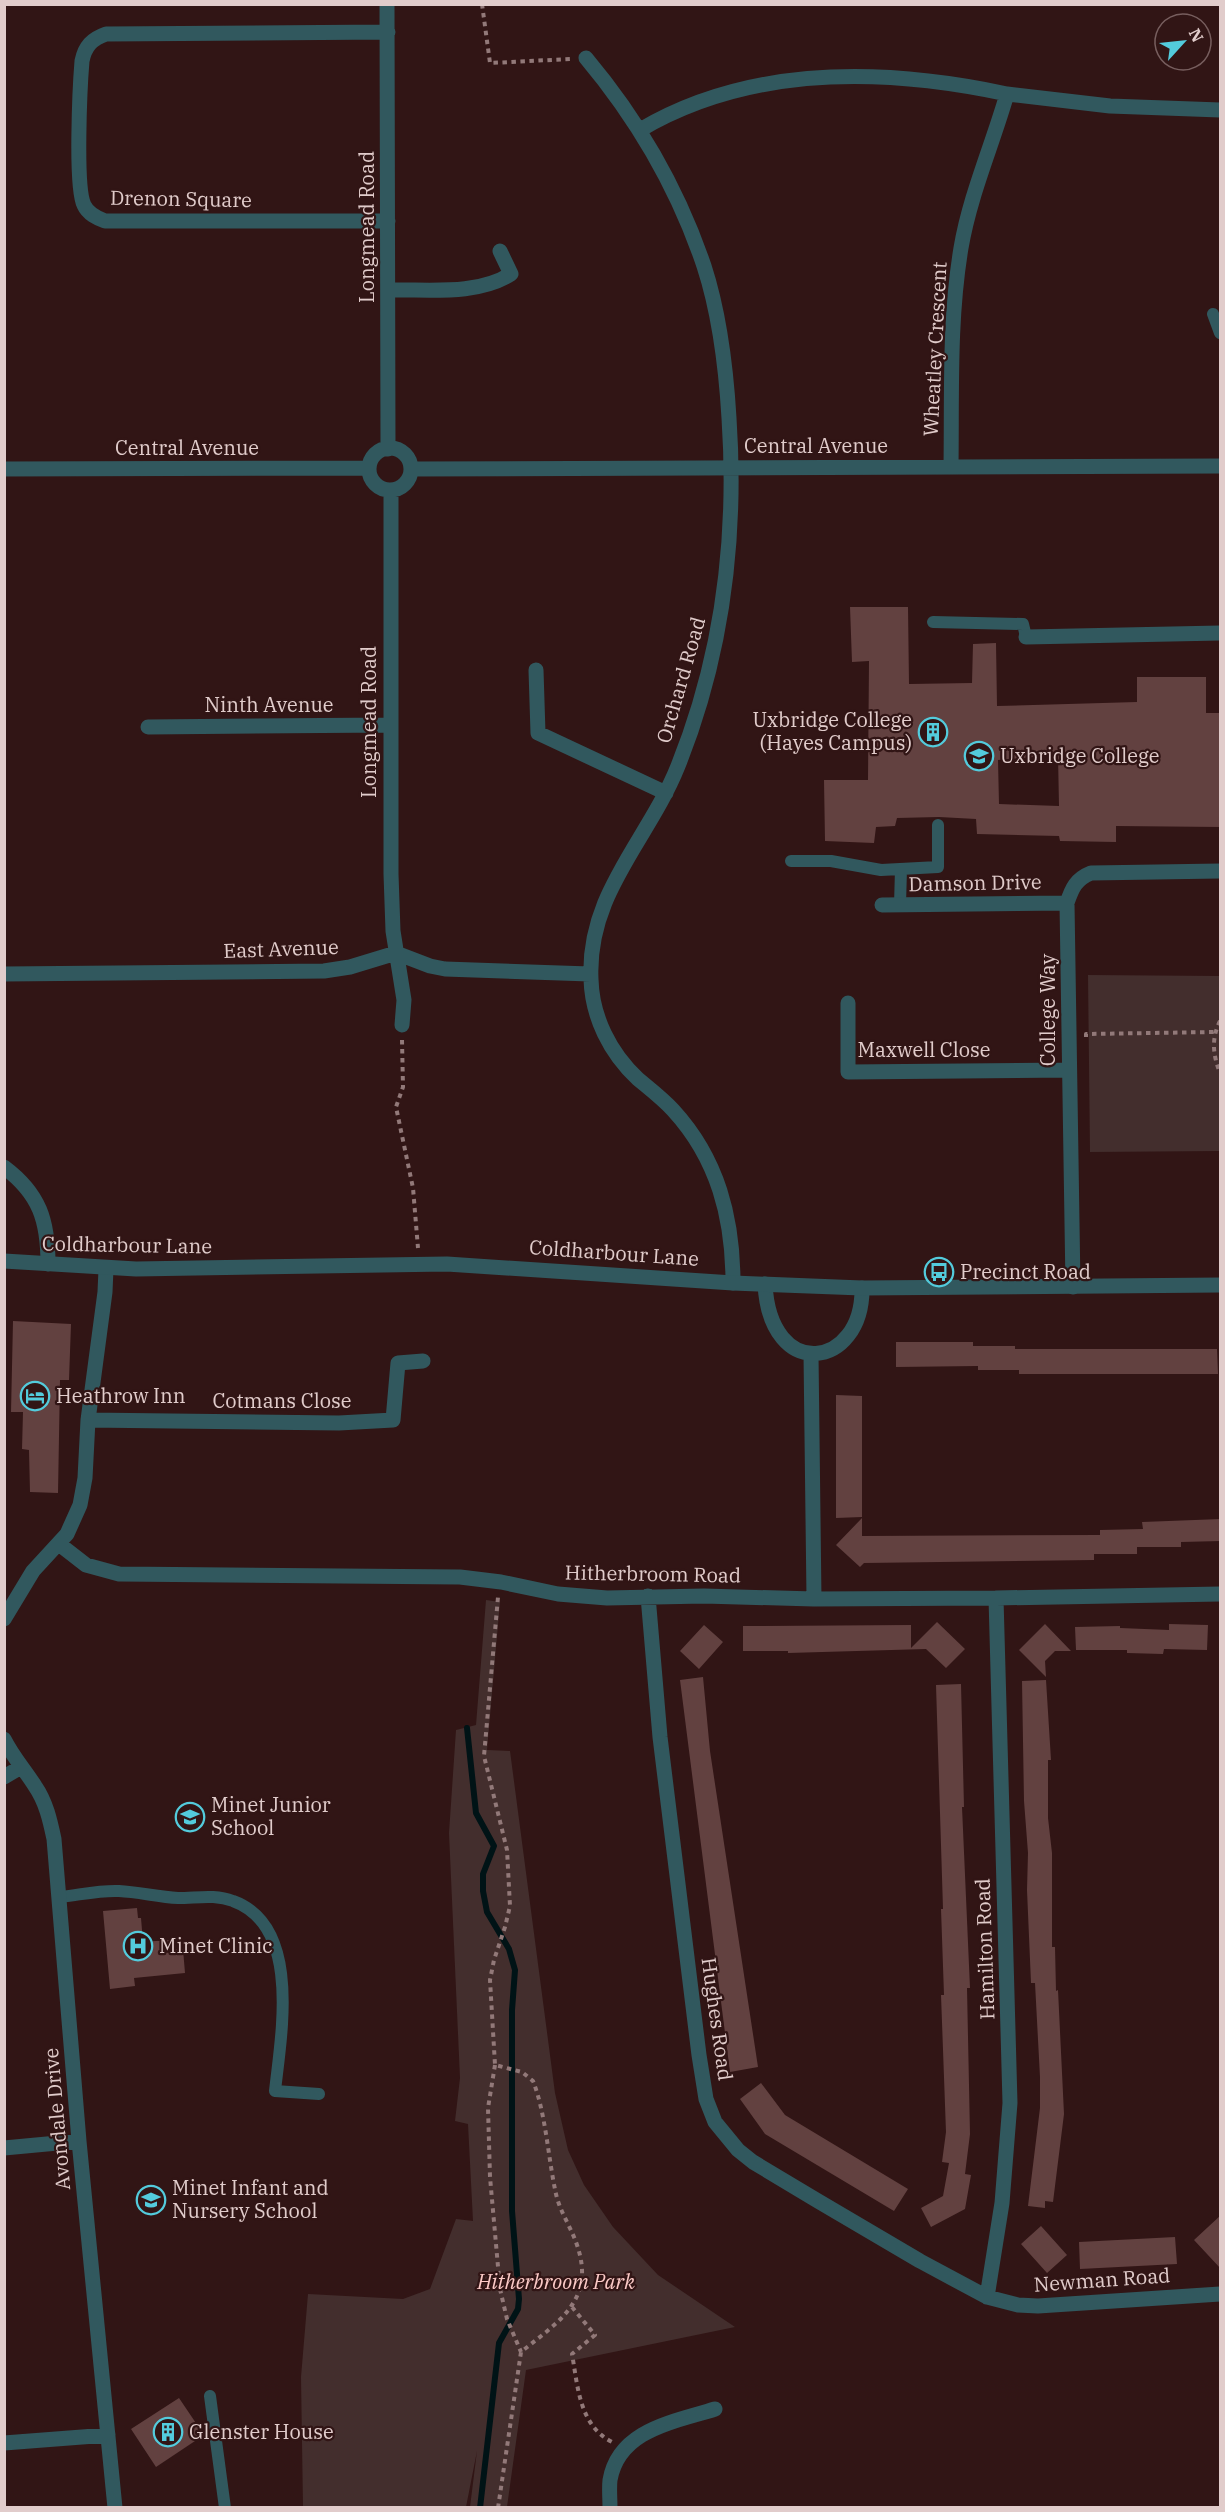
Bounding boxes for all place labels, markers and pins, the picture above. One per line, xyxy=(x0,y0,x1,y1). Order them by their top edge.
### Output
place label: Uxbridge College (Hayes Campus) xyxy=(753,706,912,756)
building icon: Uxbridge College (Hayes Campus) xyxy=(917,716,949,748)
school or university icon: Uxbridge College xyxy=(963,740,995,772)
place label: Uxbridge College xyxy=(1000,742,1159,769)
bus stop icon: Precinct Road xyxy=(923,1256,955,1288)
place label: Precinct Road xyxy=(960,1258,1091,1285)
hotel icon: Heathrow Inn xyxy=(19,1380,51,1412)
place label: Heathrow Inn xyxy=(56,1382,186,1409)
place label: Minet Junior School xyxy=(211,1791,331,1841)
school or university icon: Minet Junior School xyxy=(174,1801,206,1833)
hospital icon: Minet Clinic xyxy=(122,1930,154,1962)
place label: Minet Clinic xyxy=(159,1932,273,1959)
place label: Minet Infant and Nursery School xyxy=(172,2174,329,2224)
school or university icon: Minet Infant and Nursery School xyxy=(135,2184,167,2216)
building icon: Glenster House xyxy=(152,2416,184,2448)
place label: Glenster House xyxy=(189,2418,334,2445)

